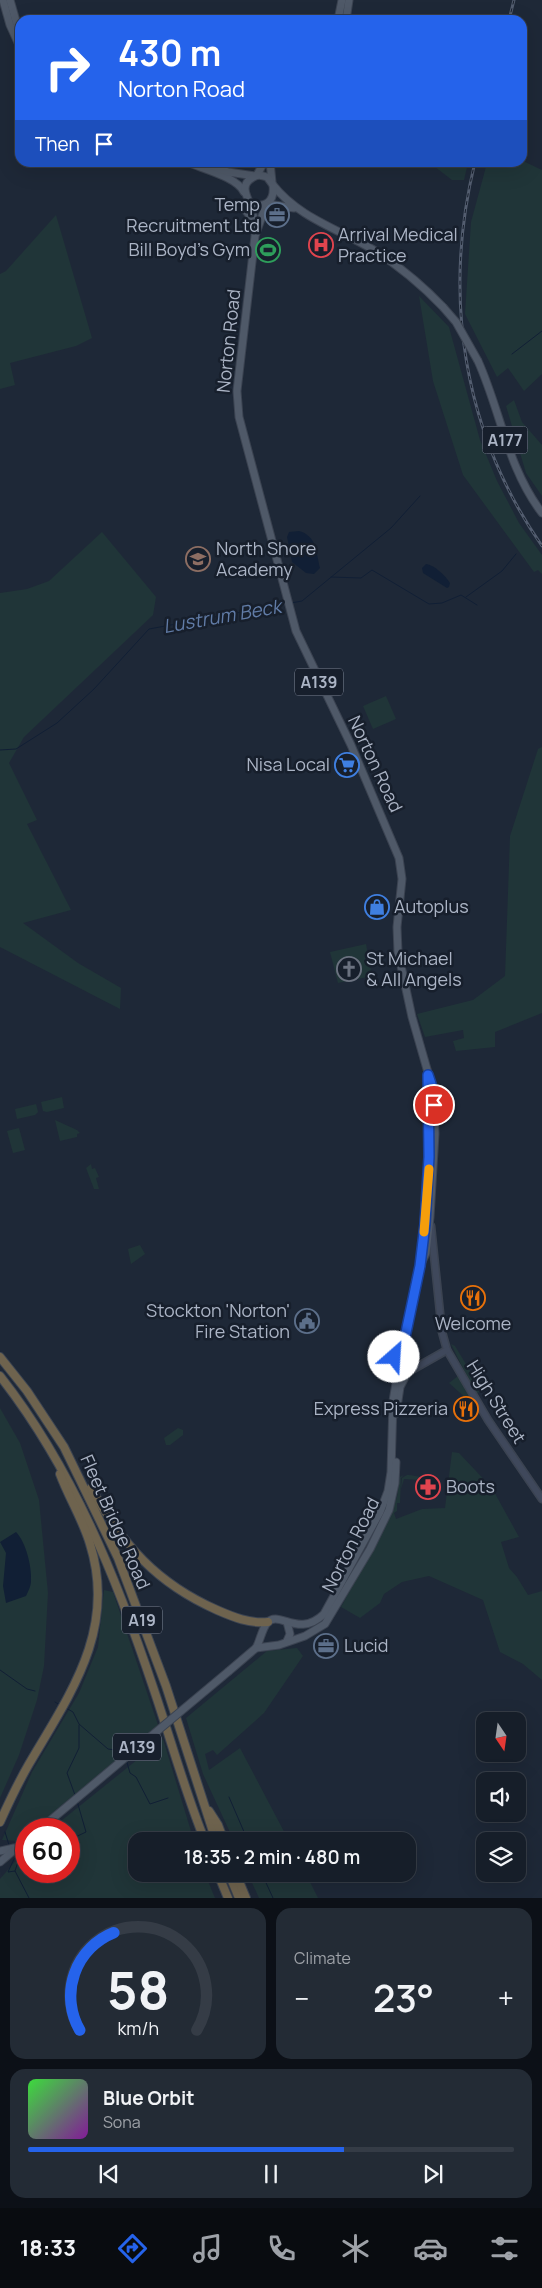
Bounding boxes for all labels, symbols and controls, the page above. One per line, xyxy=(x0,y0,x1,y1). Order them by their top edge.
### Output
text: 430 m xyxy=(118,29,221,77)
icon: right xyxy=(35,35,100,100)
text: Norton Road xyxy=(118,74,245,104)
icon: arrive xyxy=(90,130,118,158)
text: Then xyxy=(35,131,80,157)
place label: Temp Recruitment Ltd xyxy=(126,192,260,237)
office icon: Temp Recruitment Ltd xyxy=(264,202,290,228)
place label: Arrival Medical Practice xyxy=(338,222,458,267)
hospital icon: Arrival Medical Practice xyxy=(308,232,334,258)
place label: Bill Boyd’s Gym xyxy=(129,237,250,261)
sports icon: Bill Boyd’s Gym xyxy=(255,237,281,263)
street label: Norton Road xyxy=(211,288,245,394)
road number: A177 xyxy=(482,426,528,454)
place label: North Shore Academy xyxy=(216,536,316,581)
school or university icon: North Shore Academy xyxy=(185,546,211,572)
water label: Lustrum Beck xyxy=(161,592,286,639)
road number: A139 xyxy=(295,669,343,696)
street label: Norton Road xyxy=(343,711,409,816)
place label: Nisa Local xyxy=(246,752,330,776)
supermarket icon: Nisa Local xyxy=(334,752,360,778)
shop icon: Autoplus xyxy=(364,894,390,920)
place label: Autoplus xyxy=(394,894,469,918)
place label: St Michael & All Angels xyxy=(366,946,462,991)
church icon: St Michael & All Angels xyxy=(336,956,362,982)
pin xyxy=(413,1084,455,1126)
icon: arrive xyxy=(420,1091,448,1119)
restaurant icon: Welcome xyxy=(460,1285,486,1311)
place label: Stockton 'Norton' Fire Station xyxy=(146,1298,290,1343)
public building icon: Stockton 'Norton' Fire Station xyxy=(294,1308,320,1334)
place label: Welcome xyxy=(435,1311,511,1335)
position arrow xyxy=(367,1330,419,1382)
street label: High Street xyxy=(462,1355,532,1448)
place label: Express Pizzeria xyxy=(314,1396,448,1420)
restaurant icon: Express Pizzeria xyxy=(453,1396,479,1422)
street label: Fleet Bridge Road xyxy=(75,1451,156,1593)
pharmacy icon: Boots xyxy=(415,1474,441,1500)
place label: Boots xyxy=(446,1474,495,1498)
street label: Norton Road xyxy=(316,1493,384,1596)
road number: A19 xyxy=(122,1606,162,1634)
office icon: Lucid xyxy=(313,1633,339,1659)
place label: Lucid xyxy=(344,1633,388,1657)
north arrow xyxy=(476,1712,526,1762)
map controls xyxy=(476,1712,526,1882)
road number: A139 xyxy=(113,1734,161,1760)
button: sound xyxy=(476,1772,526,1822)
speed limit sign: 60 xyxy=(15,1818,80,1883)
button: layers xyxy=(476,1832,526,1882)
text: 18:35 · 2 min · 480 m xyxy=(184,1844,360,1870)
text: Climate xyxy=(294,1947,351,1969)
text: 58 xyxy=(107,1954,169,2025)
text: 23° xyxy=(373,1971,434,2023)
text: − xyxy=(294,1979,309,2017)
text: + xyxy=(498,1979,514,2017)
text: km/h xyxy=(117,2016,159,2040)
text: Blue Orbit xyxy=(103,2085,195,2111)
text: Sona xyxy=(103,2111,141,2133)
icon: previous xyxy=(95,2160,123,2188)
icon: pause xyxy=(257,2160,285,2188)
icon: next xyxy=(419,2160,447,2188)
icon: directions xyxy=(115,2231,150,2266)
icon: music xyxy=(190,2231,225,2266)
icon: phone xyxy=(264,2231,299,2266)
icon: climate xyxy=(338,2231,373,2266)
icon: car xyxy=(413,2231,448,2266)
icon: filters xyxy=(487,2231,522,2266)
text: 18:33 xyxy=(20,2233,76,2263)

